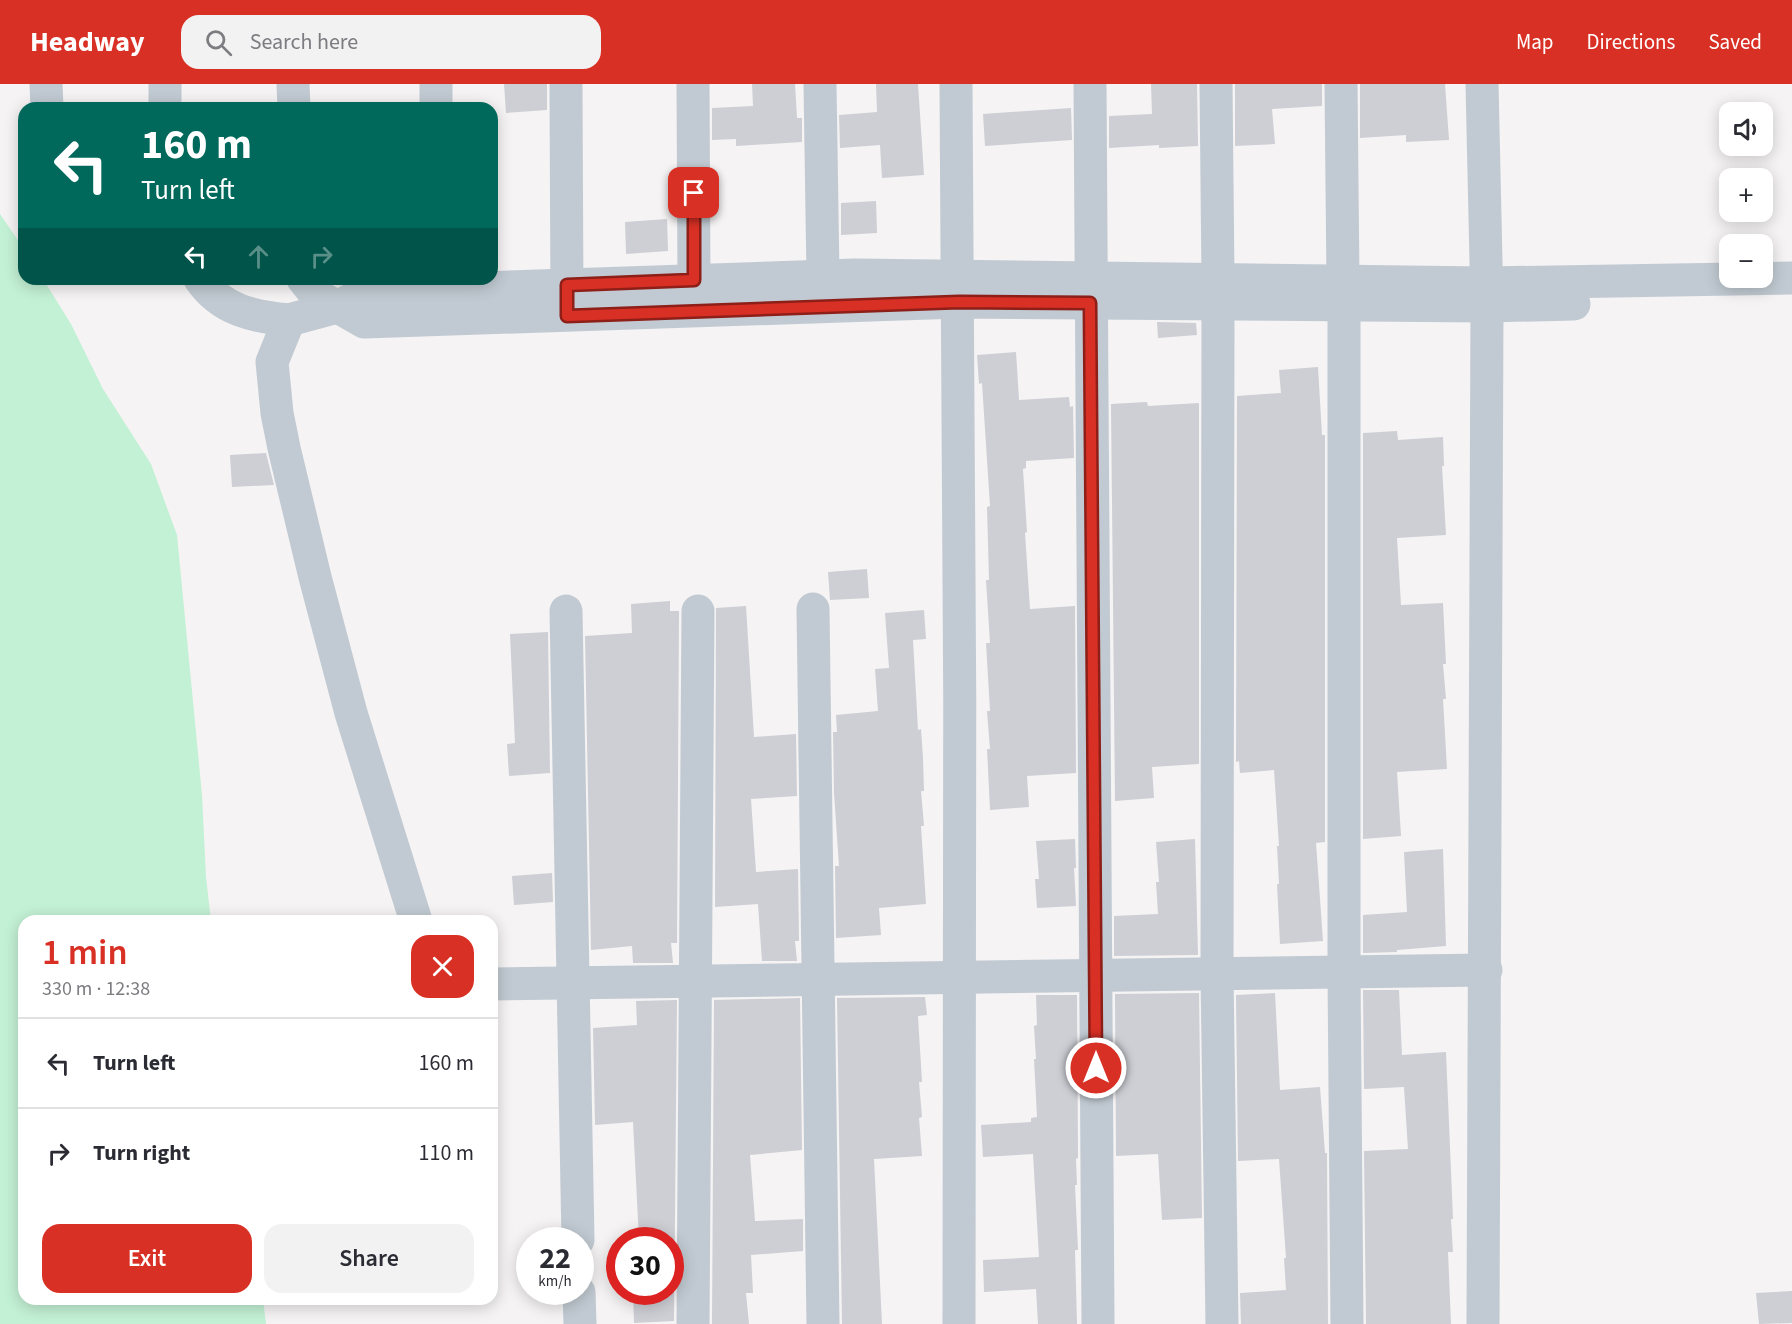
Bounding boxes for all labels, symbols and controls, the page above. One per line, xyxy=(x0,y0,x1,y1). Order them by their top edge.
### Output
search box xyxy=(181,15,601,69)
text: Headway xyxy=(30,22,145,62)
icon: search xyxy=(202,26,235,59)
text: Search here xyxy=(250,26,358,58)
text: Map xyxy=(1516,27,1554,57)
text: Directions xyxy=(1587,27,1675,57)
text: Saved xyxy=(1708,27,1762,57)
map controls xyxy=(1719,102,1773,288)
button: sound xyxy=(1719,102,1773,156)
text: 160 m xyxy=(141,115,252,175)
icon: left xyxy=(42,126,120,204)
pin xyxy=(668,167,719,218)
button: + xyxy=(1719,168,1773,222)
text: Turn left xyxy=(141,171,235,210)
icon: arrive xyxy=(677,176,710,209)
button: − xyxy=(1719,234,1773,288)
icon: left xyxy=(179,240,212,273)
icon: ahead xyxy=(242,240,275,273)
icon: right xyxy=(305,240,338,273)
text: 1 min xyxy=(42,927,128,978)
button: close xyxy=(411,935,474,998)
text: 330 m · 12:38 xyxy=(42,975,150,1003)
position arrow xyxy=(1064,1036,1128,1100)
icon: left xyxy=(42,1047,75,1080)
text: Turn left xyxy=(93,1047,175,1079)
text: 160 m xyxy=(419,1047,474,1079)
icon: right xyxy=(42,1137,75,1170)
text: Turn right xyxy=(93,1137,190,1169)
text: 110 m xyxy=(419,1137,474,1169)
button: Exit xyxy=(42,1224,252,1293)
button: Share xyxy=(264,1224,474,1293)
speed limit sign: 30 xyxy=(606,1227,684,1305)
text: 22 xyxy=(539,1237,571,1280)
text: km/h xyxy=(538,1271,572,1292)

